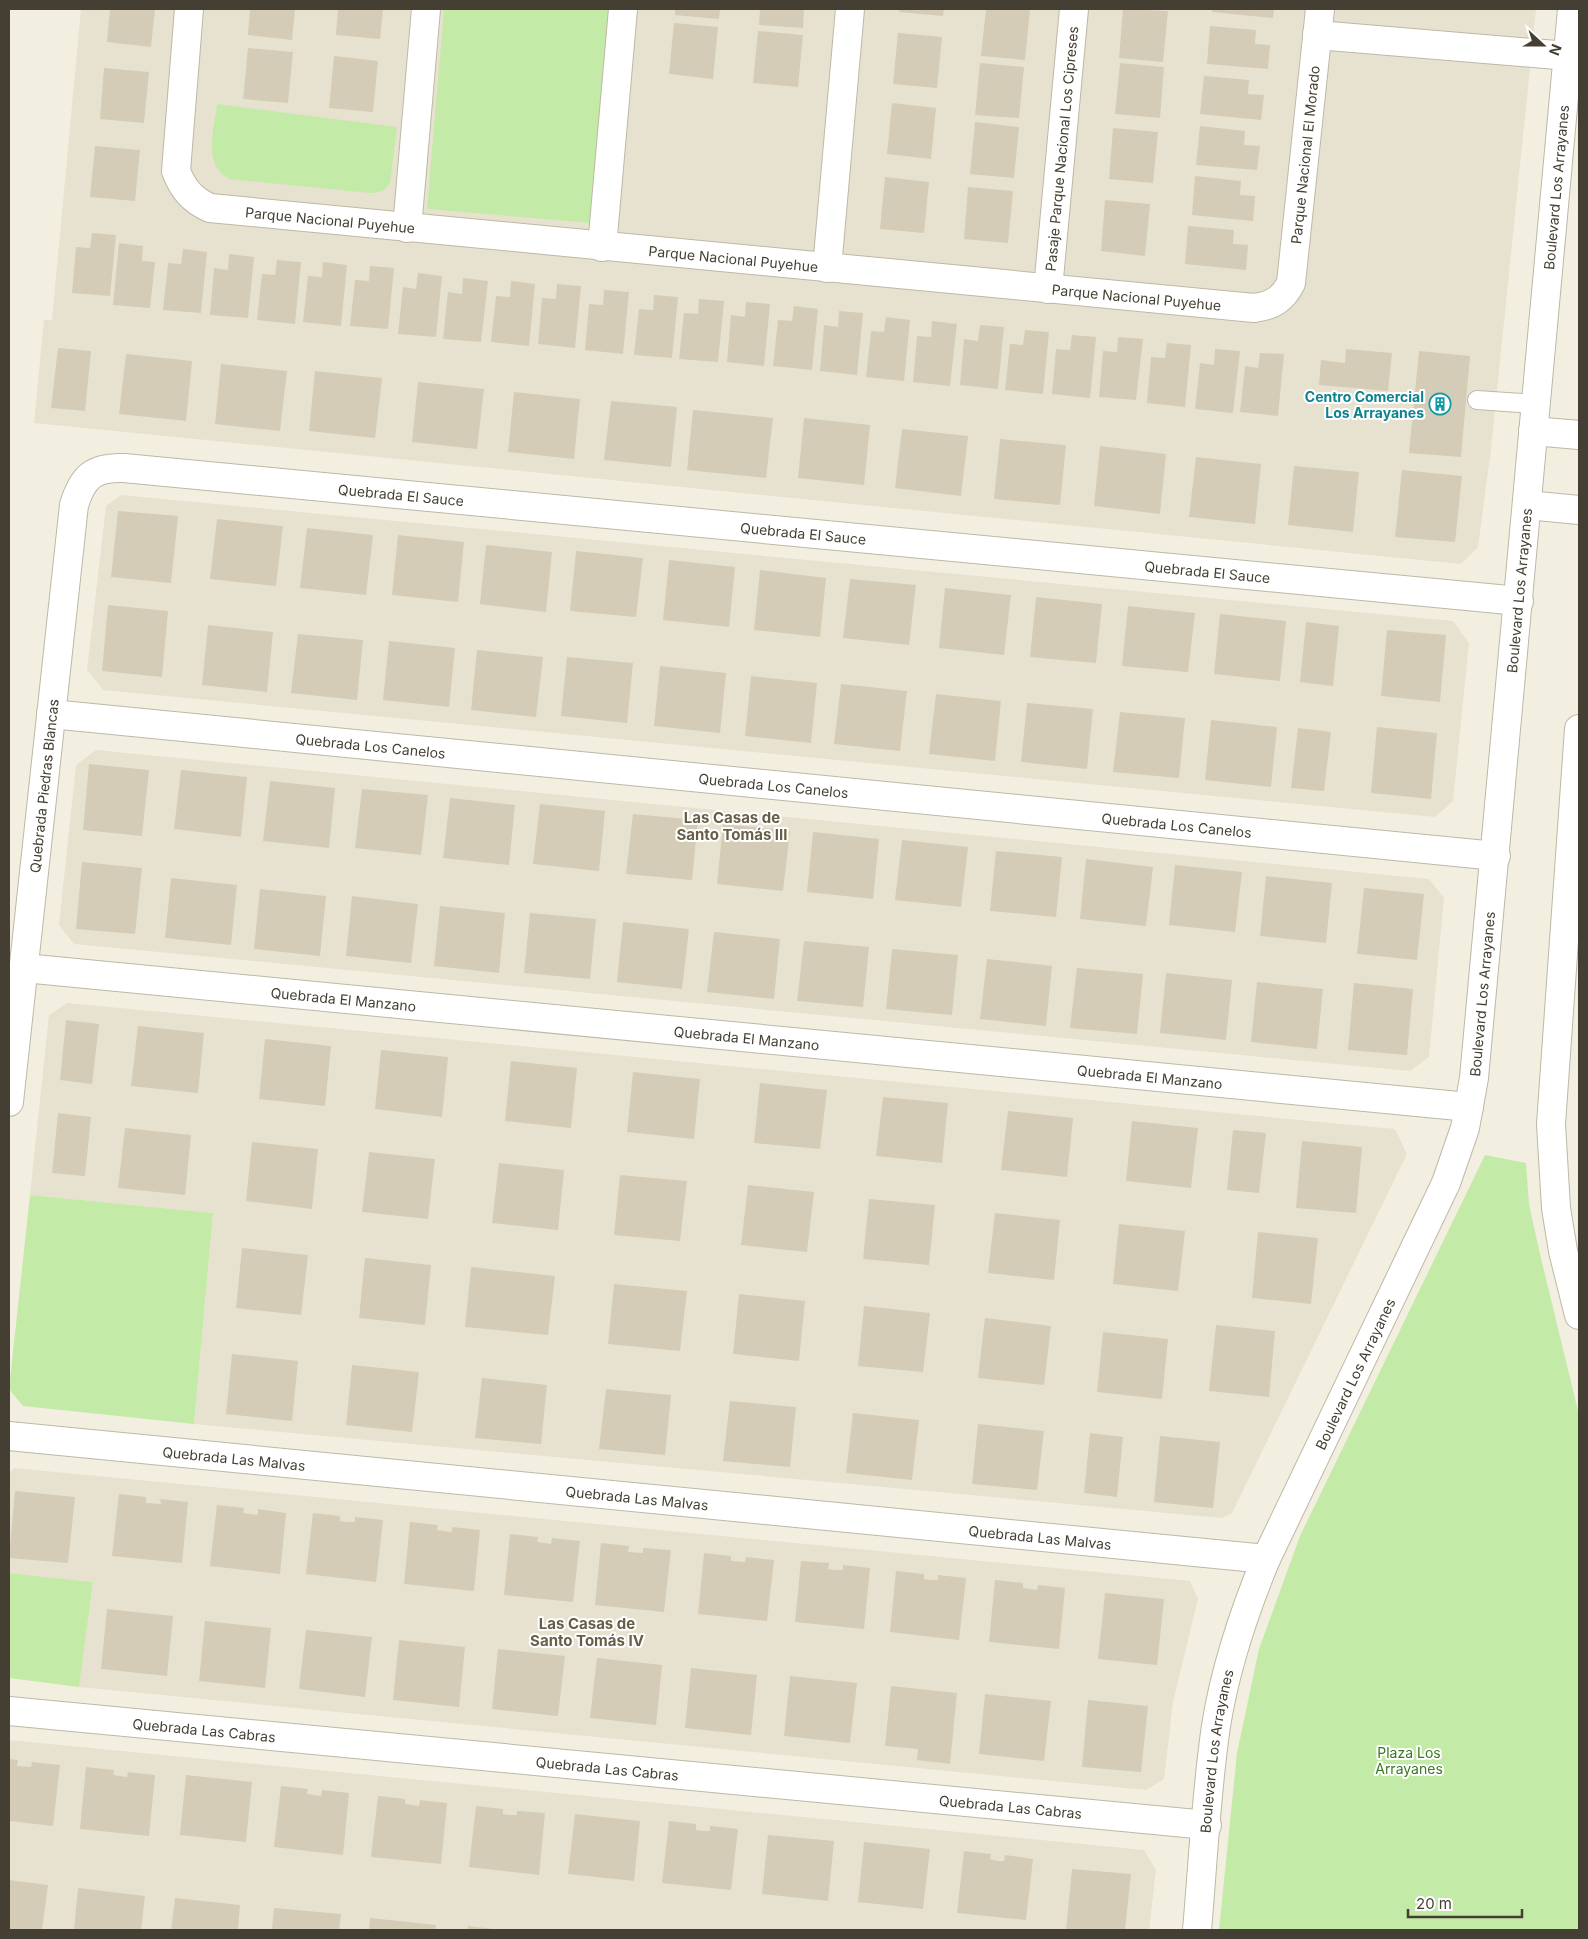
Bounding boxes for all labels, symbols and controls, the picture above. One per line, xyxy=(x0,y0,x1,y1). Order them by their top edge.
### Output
north arrow xyxy=(1518,20,1568,70)
street label: Pasaje Parque Nacional Los Cipreses xyxy=(1041,25,1081,272)
text: N xyxy=(1546,42,1565,58)
street label: Parque Nacional El Morado xyxy=(1287,64,1322,245)
street label: Boulevard Los Arrayanes xyxy=(1540,104,1572,270)
street label: Parque Nacional Puyehue xyxy=(245,203,416,236)
street label: Parque Nacional Puyehue xyxy=(648,242,819,275)
street label: Parque Nacional Puyehue xyxy=(1051,280,1222,313)
place label: Centro Comercial Los Arrayanes xyxy=(1305,388,1424,421)
building icon: Centro Comercial Los Arrayanes xyxy=(1428,392,1452,416)
street label: Quebrada El Sauce xyxy=(337,480,465,509)
street label: Boulevard Los Arrayanes xyxy=(1503,507,1535,674)
street label: Quebrada El Sauce xyxy=(740,518,867,547)
street label: Quebrada El Sauce xyxy=(1144,557,1271,586)
street label: Quebrada Piedras Blancas xyxy=(25,698,61,874)
street label: Quebrada Los Canelos xyxy=(295,730,446,761)
street label: Quebrada Los Canelos xyxy=(698,769,849,801)
district label: Las Casas de Santo Tomás III xyxy=(677,808,788,844)
street label: Quebrada Los Canelos xyxy=(1101,809,1252,840)
street label: Boulevard Los Arrayanes xyxy=(1466,911,1498,1077)
street label: Quebrada El Manzano xyxy=(270,983,417,1014)
street label: Quebrada El Manzano xyxy=(673,1022,820,1053)
street label: Quebrada El Manzano xyxy=(1076,1061,1223,1092)
street label: Boulevard Los Arrayanes xyxy=(1311,1295,1398,1452)
street label: Quebrada Las Malvas xyxy=(162,1443,306,1473)
street label: Quebrada Las Malvas xyxy=(565,1482,709,1513)
street label: Quebrada Las Malvas xyxy=(968,1521,1112,1552)
district label: Las Casas de Santo Tomás IV xyxy=(530,1614,644,1650)
street label: Boulevard Los Arrayanes xyxy=(1196,1667,1236,1834)
street label: Quebrada Las Cabras xyxy=(132,1714,276,1745)
park label: Plaza Los Arrayanes xyxy=(1375,1744,1443,1777)
street label: Quebrada Las Cabras xyxy=(535,1753,680,1783)
street label: Quebrada Las Cabras xyxy=(938,1791,1083,1822)
scale bar xyxy=(1408,1886,1522,1918)
text: 20 m xyxy=(1416,1894,1452,1913)

